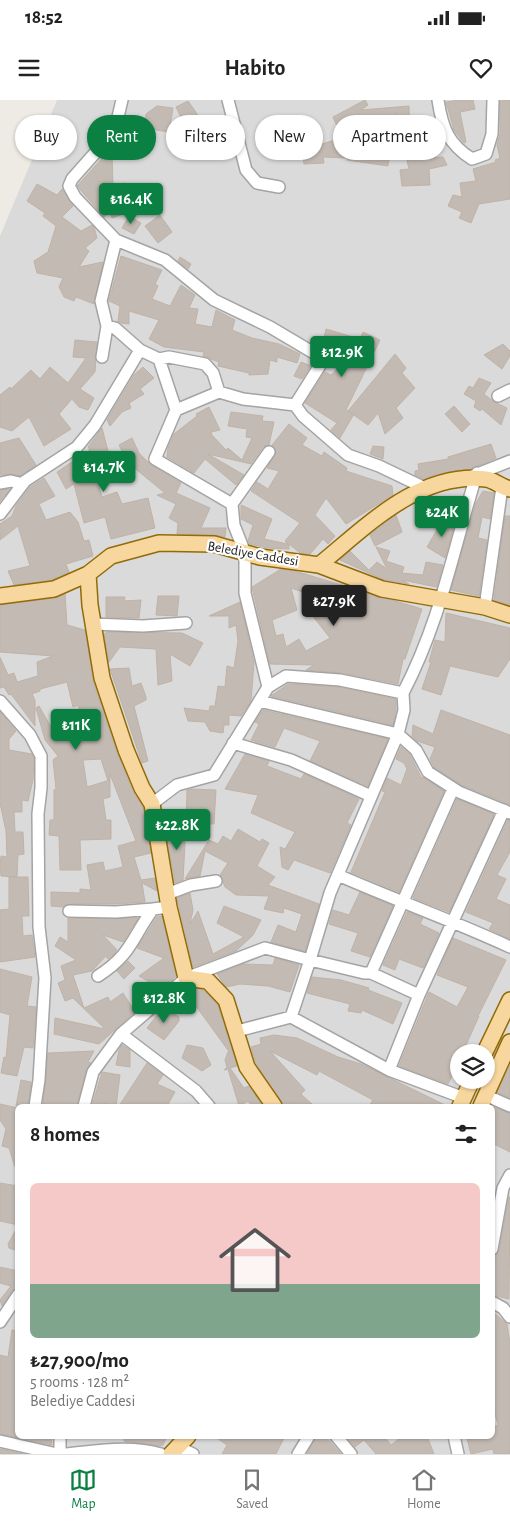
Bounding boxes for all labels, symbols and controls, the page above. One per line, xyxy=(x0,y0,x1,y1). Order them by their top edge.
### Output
text: 18:52 xyxy=(25,8,63,27)
icon: menu xyxy=(15,54,43,82)
icon: heart xyxy=(467,54,495,82)
text: Habito xyxy=(225,57,285,79)
chip: Buy xyxy=(15,115,77,160)
chip: Rent xyxy=(87,115,156,160)
chip: Filters xyxy=(166,115,245,160)
chip: New xyxy=(255,115,323,160)
chip: Apartment xyxy=(333,115,446,160)
pin: ₺16.4K xyxy=(90,182,172,225)
text: ₺16.4K xyxy=(110,191,152,207)
pin: ₺12.9K xyxy=(301,336,383,378)
text: ₺12.9K xyxy=(321,344,363,360)
pin: ₺14.7K xyxy=(63,450,145,493)
text: ₺14.7K xyxy=(83,459,125,475)
pin: ₺24K xyxy=(412,496,472,538)
text: ₺24K xyxy=(426,504,458,520)
street label: Belediye Caddesi xyxy=(206,539,300,569)
pin: ₺27.9K xyxy=(293,584,375,627)
text: ₺27.9K xyxy=(313,593,355,609)
pin: ₺11K xyxy=(46,708,106,751)
text: ₺11K xyxy=(62,717,90,733)
pin: ₺22.8K xyxy=(136,808,218,851)
text: ₺22.8K xyxy=(155,817,199,833)
pin: ₺12.8K xyxy=(123,982,205,1024)
text: ₺12.8K xyxy=(143,990,185,1006)
map controls xyxy=(450,1044,495,1089)
button: layers xyxy=(450,1044,495,1089)
icon: filters xyxy=(452,1120,480,1148)
text: 8 homes xyxy=(30,1124,100,1145)
icon: home xyxy=(210,1215,300,1305)
text: ₺27,900/mo xyxy=(30,1350,129,1371)
text: 5 rooms · 128 m² xyxy=(30,1374,129,1390)
text: Belediye Caddesi xyxy=(30,1393,135,1409)
tab: Map xyxy=(69,1466,97,1513)
tab: Saved xyxy=(236,1466,268,1513)
tab: Home xyxy=(407,1466,441,1513)

